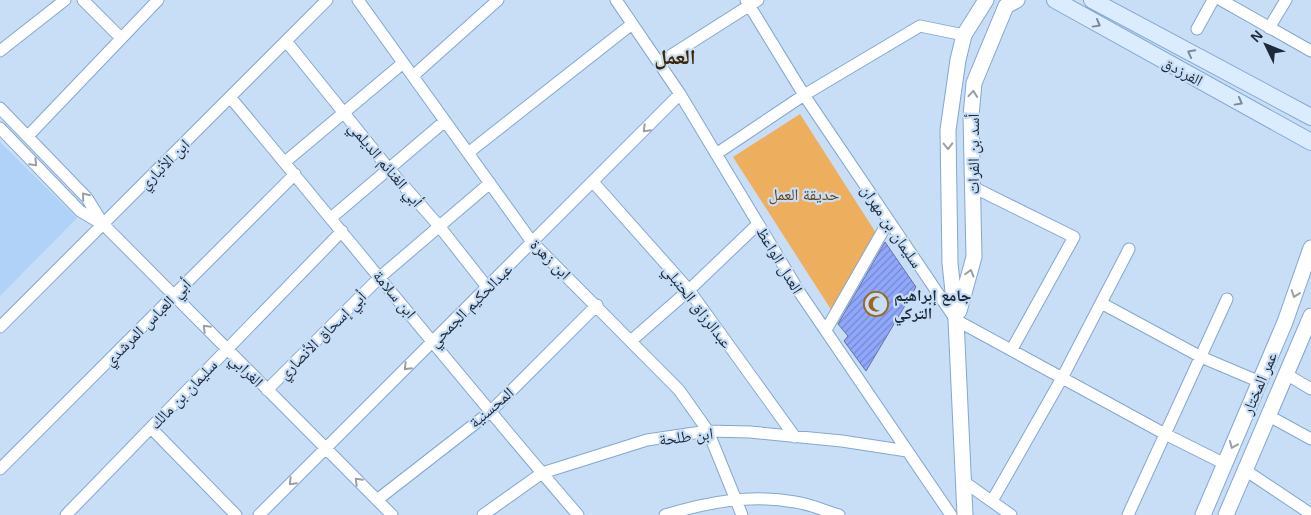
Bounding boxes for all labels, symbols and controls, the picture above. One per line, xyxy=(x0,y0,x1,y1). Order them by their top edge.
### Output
one-way arrow xyxy=(1092,17,1101,27)
north arrow xyxy=(1241,20,1291,70)
text: N xyxy=(1247,27,1266,45)
district label: العمل xyxy=(654,45,696,70)
one-way arrow xyxy=(1187,49,1196,59)
street label: الفرزدق xyxy=(1159,54,1206,91)
one-way arrow xyxy=(968,89,979,97)
one-way arrow xyxy=(1234,96,1243,106)
street label: أسد بن الفرات xyxy=(964,114,984,194)
street label: أبي الغنائم الديلمي xyxy=(342,118,427,213)
one-way arrow xyxy=(643,123,652,132)
street label: ابن الأنباري xyxy=(136,136,196,196)
one-way arrow xyxy=(943,142,953,150)
one-way arrow xyxy=(28,157,37,166)
street label: سليمان بن مهران xyxy=(856,182,925,272)
park label: حديقة العمل xyxy=(768,186,840,205)
one-way arrow xyxy=(81,193,90,202)
street label: العدل الواعظ xyxy=(751,224,806,298)
street label: ابن زهرة xyxy=(526,236,574,284)
street label: عبدالحكيم الجمحي xyxy=(425,260,518,353)
street label: عبدالرزاق الحنبلي xyxy=(657,261,735,354)
street label: ابن سلامة xyxy=(368,267,419,323)
one-way arrow xyxy=(964,269,974,277)
street label: أبي العباس المرشدي xyxy=(100,275,197,372)
place label: جامع إبراهيم التركي xyxy=(894,287,971,326)
street label: أبي إسحاق الأنصاري xyxy=(275,288,372,385)
one-way arrow xyxy=(1291,289,1301,298)
mosque icon: جامع إبراهيم التركي xyxy=(863,291,889,317)
one-way arrow xyxy=(203,325,212,334)
street label: عمر المختار xyxy=(1238,349,1281,418)
street label: الغرابي xyxy=(224,350,267,393)
street label: سليمان بن مالك xyxy=(146,356,222,434)
one-way arrow xyxy=(404,362,413,371)
street label: المحسنية xyxy=(466,384,517,431)
street label: ابن طلحة xyxy=(658,425,714,450)
one-way arrow xyxy=(1229,440,1240,449)
one-way arrow xyxy=(289,477,298,486)
one-way arrow xyxy=(355,477,364,486)

